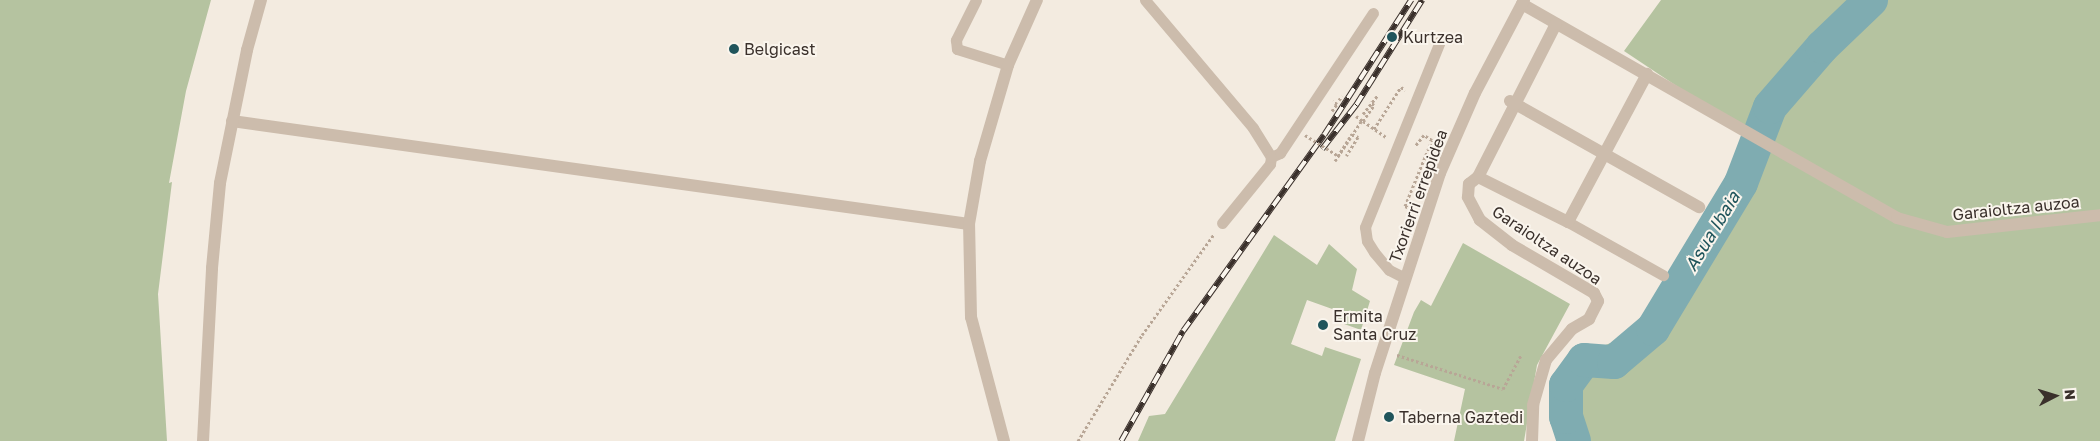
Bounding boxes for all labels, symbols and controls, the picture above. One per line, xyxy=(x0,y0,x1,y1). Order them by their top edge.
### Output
place label: Kurtzea xyxy=(1403,27,1463,47)
marker: Kurtzea xyxy=(1385,30,1399,44)
place label: Belgicast xyxy=(744,39,816,59)
marker: Belgicast xyxy=(728,43,740,55)
street label: Txorierri errepidea xyxy=(1385,127,1451,265)
water label: Asua Ibaia xyxy=(1680,187,1744,275)
street label: Garaioltza auzoa xyxy=(1952,192,2080,224)
street label: Garaioltza auzoa xyxy=(1489,201,1605,289)
place label: Ermita Santa Cruz xyxy=(1333,306,1416,344)
marker: Ermita Santa Cruz xyxy=(1317,319,1329,331)
north arrow xyxy=(2030,371,2080,421)
text: N xyxy=(2062,389,2079,401)
place label: Taberna Gaztedi xyxy=(1399,407,1523,427)
marker: Taberna Gaztedi xyxy=(1383,411,1395,423)

